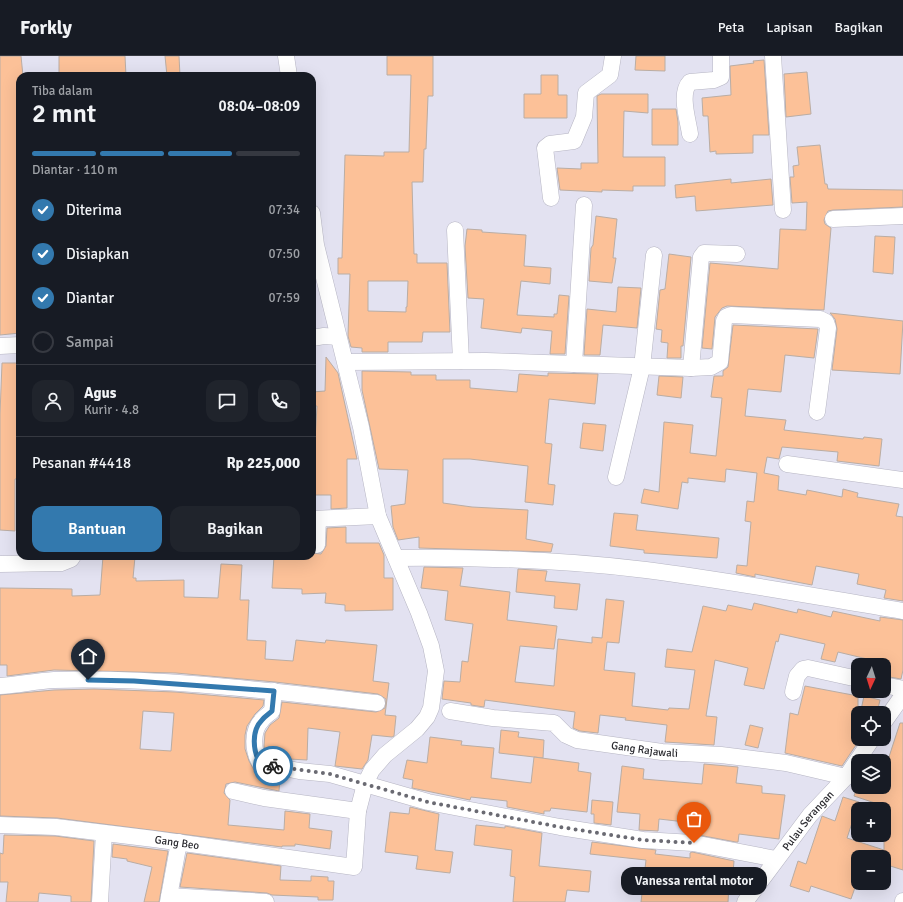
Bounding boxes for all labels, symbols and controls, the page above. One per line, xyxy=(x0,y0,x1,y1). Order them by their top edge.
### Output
text: Forkly xyxy=(20,16,72,40)
text: Peta xyxy=(718,19,744,36)
text: Lapisan xyxy=(766,19,813,36)
text: Bagikan xyxy=(835,19,883,36)
text: Tiba dalam xyxy=(32,83,93,99)
text: 08:04–08:09 xyxy=(219,97,300,115)
text: 2 mnt xyxy=(32,98,96,130)
text: Diantar · 110 m xyxy=(32,162,118,178)
icon: check xyxy=(32,199,54,221)
text: Diterima xyxy=(66,201,122,219)
text: 07:34 xyxy=(268,202,300,218)
icon: check xyxy=(32,243,54,265)
text: Disiapkan xyxy=(66,245,129,263)
text: 07:50 xyxy=(268,246,300,262)
icon: check xyxy=(32,287,54,309)
text: Diantar xyxy=(66,289,114,307)
text: 07:59 xyxy=(268,290,300,306)
text: Sampai xyxy=(66,333,114,351)
button: person xyxy=(32,380,74,422)
button: chat xyxy=(206,380,248,422)
button: phone xyxy=(258,380,300,422)
text: Agus xyxy=(84,384,116,402)
text: Kurir · 4.8 xyxy=(84,402,139,418)
text: Pesanan #4418 xyxy=(32,454,131,472)
text: Rp 225,000 xyxy=(226,454,300,472)
button: Bantuan xyxy=(32,506,162,552)
button: Bagikan xyxy=(170,506,300,552)
pin xyxy=(71,639,105,680)
icon: home xyxy=(77,645,99,667)
north arrow xyxy=(851,658,891,698)
map controls xyxy=(851,658,891,890)
button: locate xyxy=(851,706,891,746)
street label: Gang Rajawali xyxy=(610,738,678,759)
courier xyxy=(253,746,293,786)
button: layers xyxy=(851,754,891,794)
icon: bike xyxy=(262,755,284,777)
street label: Pulau Serangan xyxy=(779,788,836,853)
pin xyxy=(677,802,711,843)
button: + xyxy=(851,802,891,842)
icon: bag xyxy=(683,808,705,830)
street label: Gang Beo xyxy=(154,833,200,852)
button: − xyxy=(851,850,891,890)
callout: Vanessa rental motor xyxy=(621,867,767,895)
text: Vanessa rental motor xyxy=(635,873,753,889)

